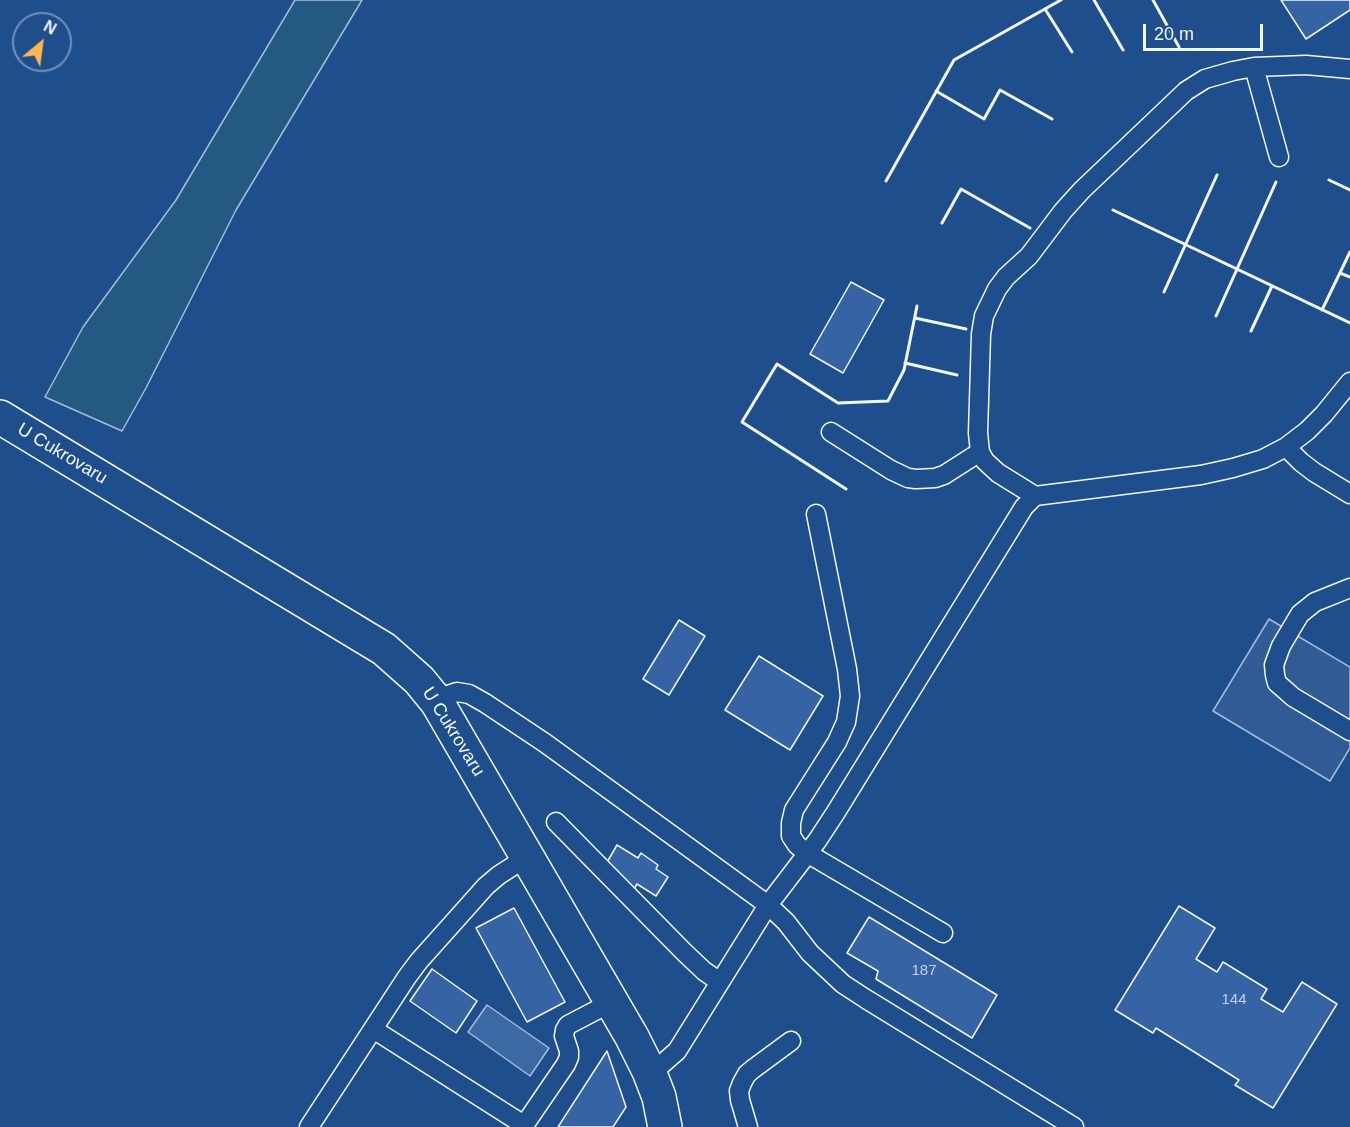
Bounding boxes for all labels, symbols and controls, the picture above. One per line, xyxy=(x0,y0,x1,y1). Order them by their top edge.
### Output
north arrow xyxy=(12,12,72,72)
scale bar xyxy=(1146,12,1266,50)
text: N xyxy=(41,17,59,38)
text: 20 m xyxy=(1154,24,1194,44)
street label: U Cukrovaru xyxy=(13,419,111,489)
street label: U Cukrovaru xyxy=(417,683,489,781)
house number: 187 xyxy=(911,962,937,980)
house number: 144 xyxy=(1221,991,1247,1009)

